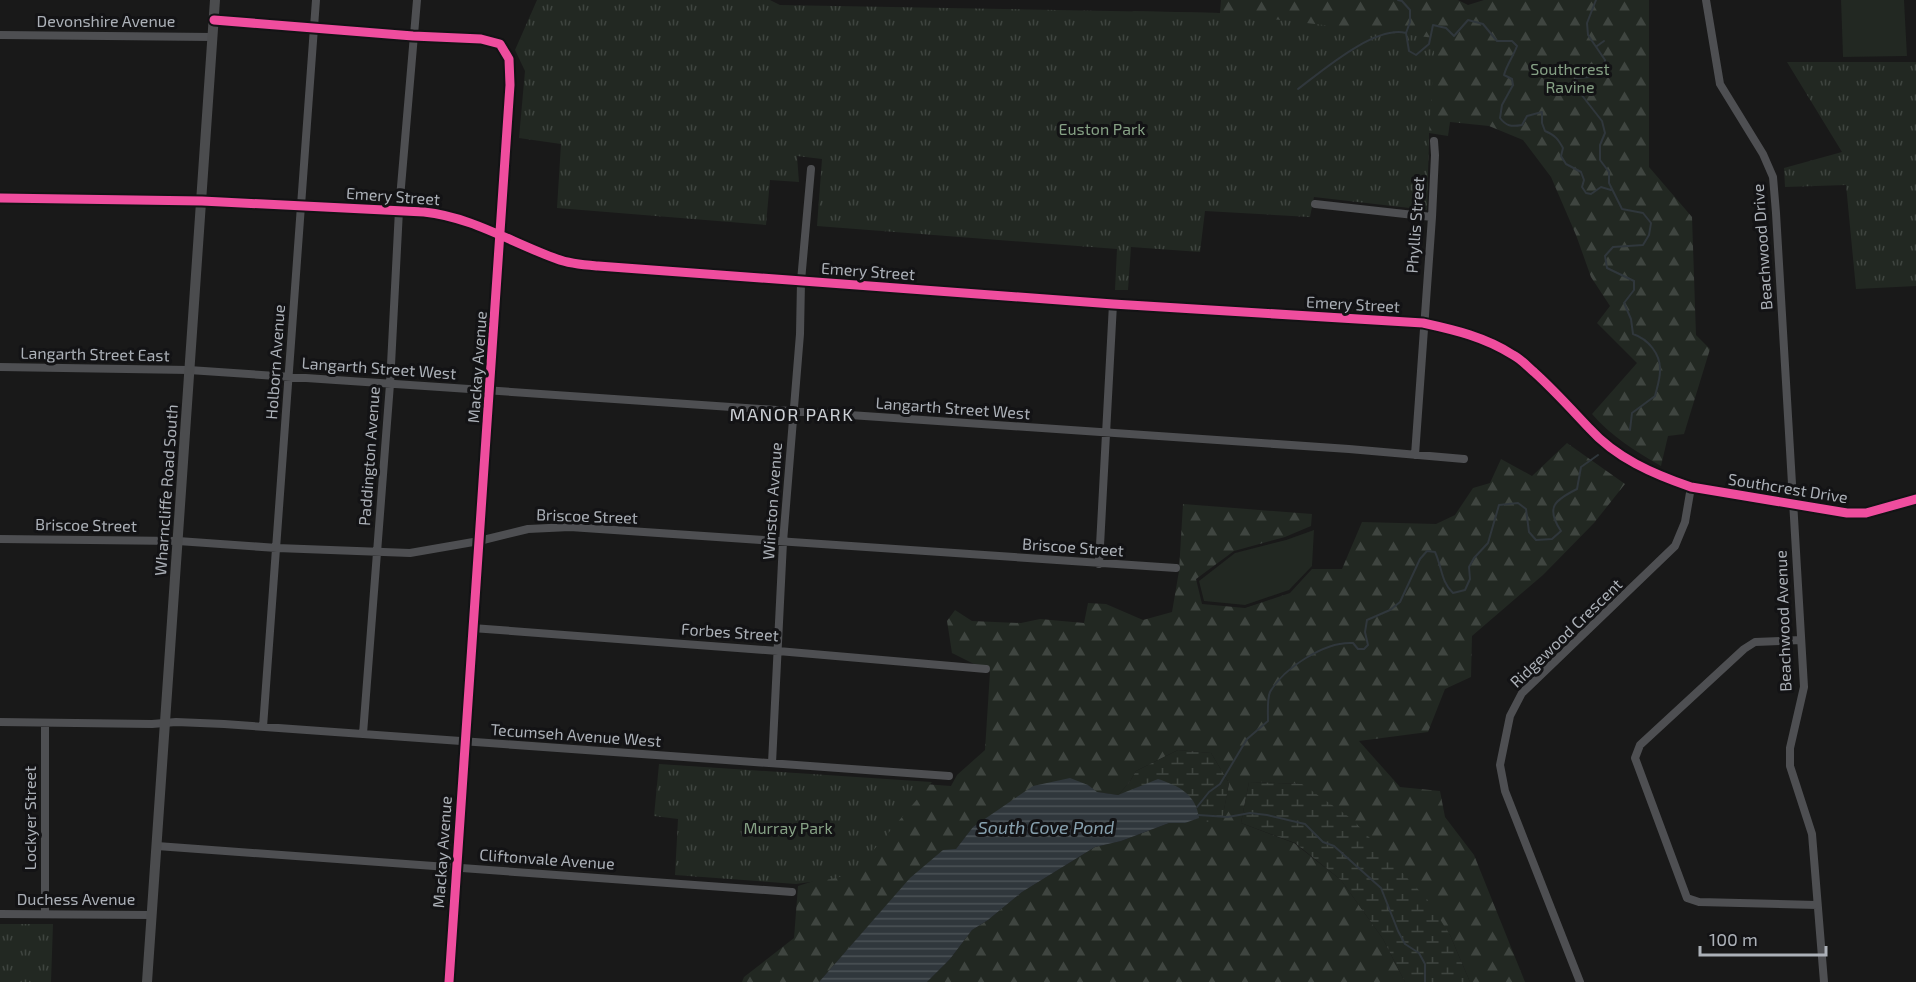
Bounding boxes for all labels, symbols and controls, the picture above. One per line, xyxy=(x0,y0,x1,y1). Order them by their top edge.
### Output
street label: Devonshire Avenue xyxy=(37,11,175,30)
park label: Southcrest Ravine xyxy=(1530,59,1610,96)
park label: Euston Park xyxy=(1059,119,1145,138)
street label: Phyllis Street xyxy=(1402,176,1427,274)
street label: Emery Street xyxy=(345,183,441,208)
street label: Beachwood Drive xyxy=(1748,183,1775,311)
street label: Emery Street xyxy=(820,258,916,283)
street label: Emery Street xyxy=(1306,292,1401,315)
street label: Holborn Avenue xyxy=(261,304,288,420)
street label: Mackay Avenue xyxy=(463,310,490,424)
street label: Langarth Street East xyxy=(20,343,170,364)
street label: Langarth Street West xyxy=(301,353,457,382)
street label: Paddington Avenue xyxy=(354,385,383,526)
street label: Langarth Street West xyxy=(875,393,1031,422)
district label: MANOR PARK xyxy=(730,403,854,425)
street label: Wharncliffe Road South xyxy=(150,404,181,576)
street label: Winston Avenue xyxy=(758,442,785,560)
street label: Southcrest Drive xyxy=(1727,469,1849,506)
street label: Briscoe Street xyxy=(536,504,638,527)
street label: Briscoe Street xyxy=(35,514,137,535)
street label: Briscoe Street xyxy=(1022,533,1124,560)
street label: Beachwood Avenue xyxy=(1771,550,1794,692)
street label: Ridgewood Crescent xyxy=(1506,574,1626,691)
street label: Forbes Street xyxy=(681,619,779,644)
street label: Tecumseh Avenue West xyxy=(490,719,662,750)
street label: Lockyer Street xyxy=(20,766,39,870)
street label: Mackay Avenue xyxy=(428,795,455,909)
water label: South Cove Pond xyxy=(978,816,1114,838)
park label: Murray Park xyxy=(743,818,833,837)
street label: Cliftonvale Avenue xyxy=(479,844,615,873)
street label: Duchess Avenue xyxy=(17,889,135,908)
scale bar xyxy=(1700,919,1826,957)
text: 100 m xyxy=(1709,928,1758,950)

